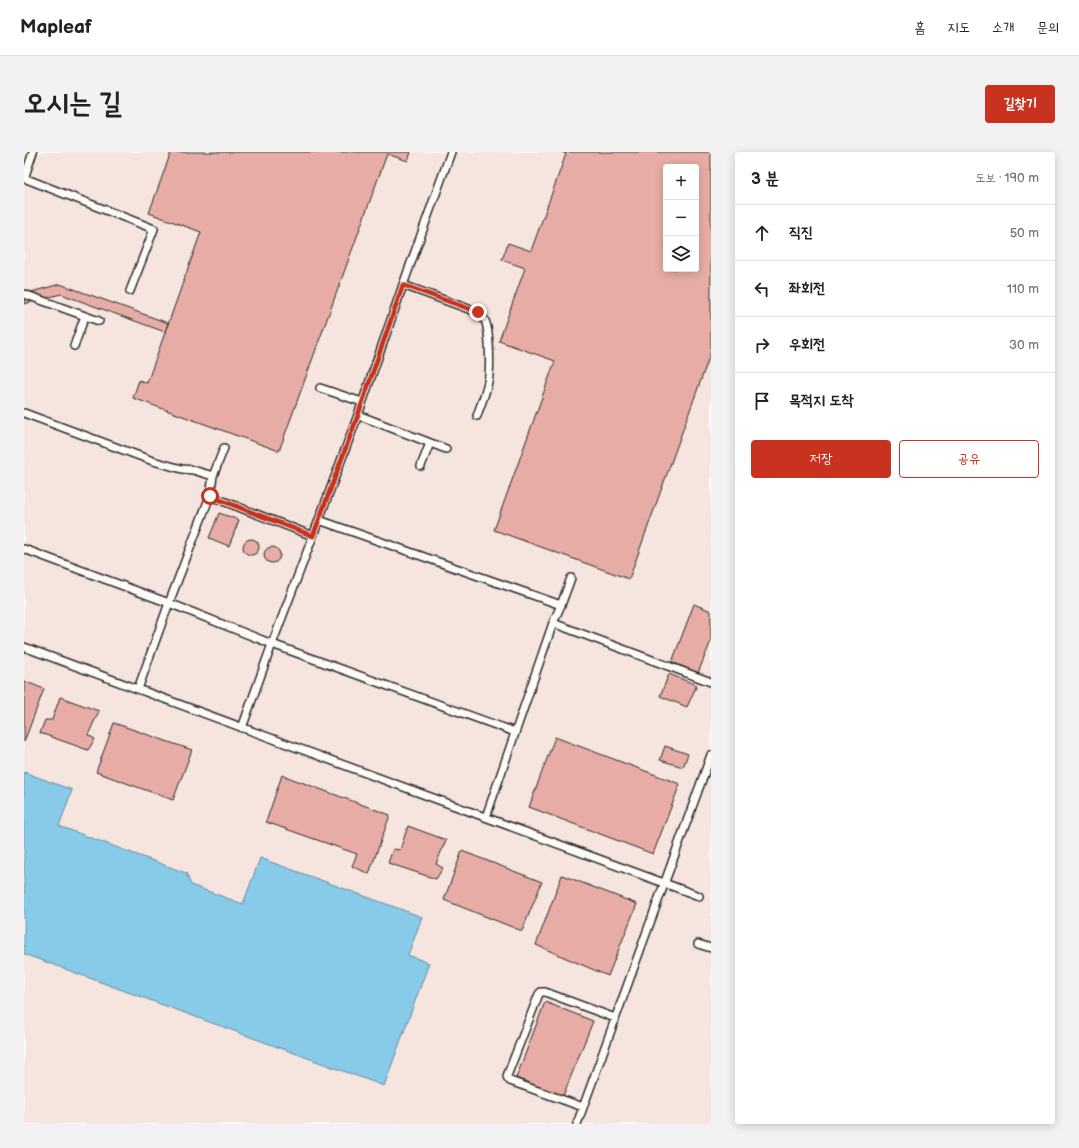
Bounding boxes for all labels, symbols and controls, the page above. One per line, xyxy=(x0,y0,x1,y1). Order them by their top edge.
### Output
text: Mapleaf xyxy=(20,16,92,39)
text: 홈 xyxy=(914,19,925,36)
text: 지도 xyxy=(947,19,970,36)
text: 소개 xyxy=(992,19,1014,36)
text: 문의 xyxy=(1036,19,1059,36)
button: 길찾기 xyxy=(985,85,1055,123)
text: 오시는 길 xyxy=(24,87,122,120)
map controls xyxy=(663,164,699,272)
button: + xyxy=(663,164,699,200)
text: 3 분 xyxy=(751,169,779,189)
text: 도보 · 190 m xyxy=(975,170,1039,186)
button: − xyxy=(663,200,699,236)
icon: ahead xyxy=(751,222,773,244)
text: 직진 xyxy=(789,223,813,242)
text: 50 m xyxy=(1010,225,1039,241)
button: layers xyxy=(663,236,699,272)
icon: left xyxy=(751,278,773,300)
text: 좌회전 xyxy=(789,279,825,298)
text: 110 m xyxy=(1007,281,1039,297)
route end xyxy=(469,303,487,321)
icon: right xyxy=(751,334,773,356)
text: 우회전 xyxy=(789,335,825,354)
text: 30 m xyxy=(1009,337,1039,353)
icon: arrive xyxy=(751,390,773,412)
text: 목적지 도착 xyxy=(789,391,853,410)
button: 저장 xyxy=(751,440,891,478)
button: 공유 xyxy=(899,440,1039,478)
route start xyxy=(201,487,219,505)

